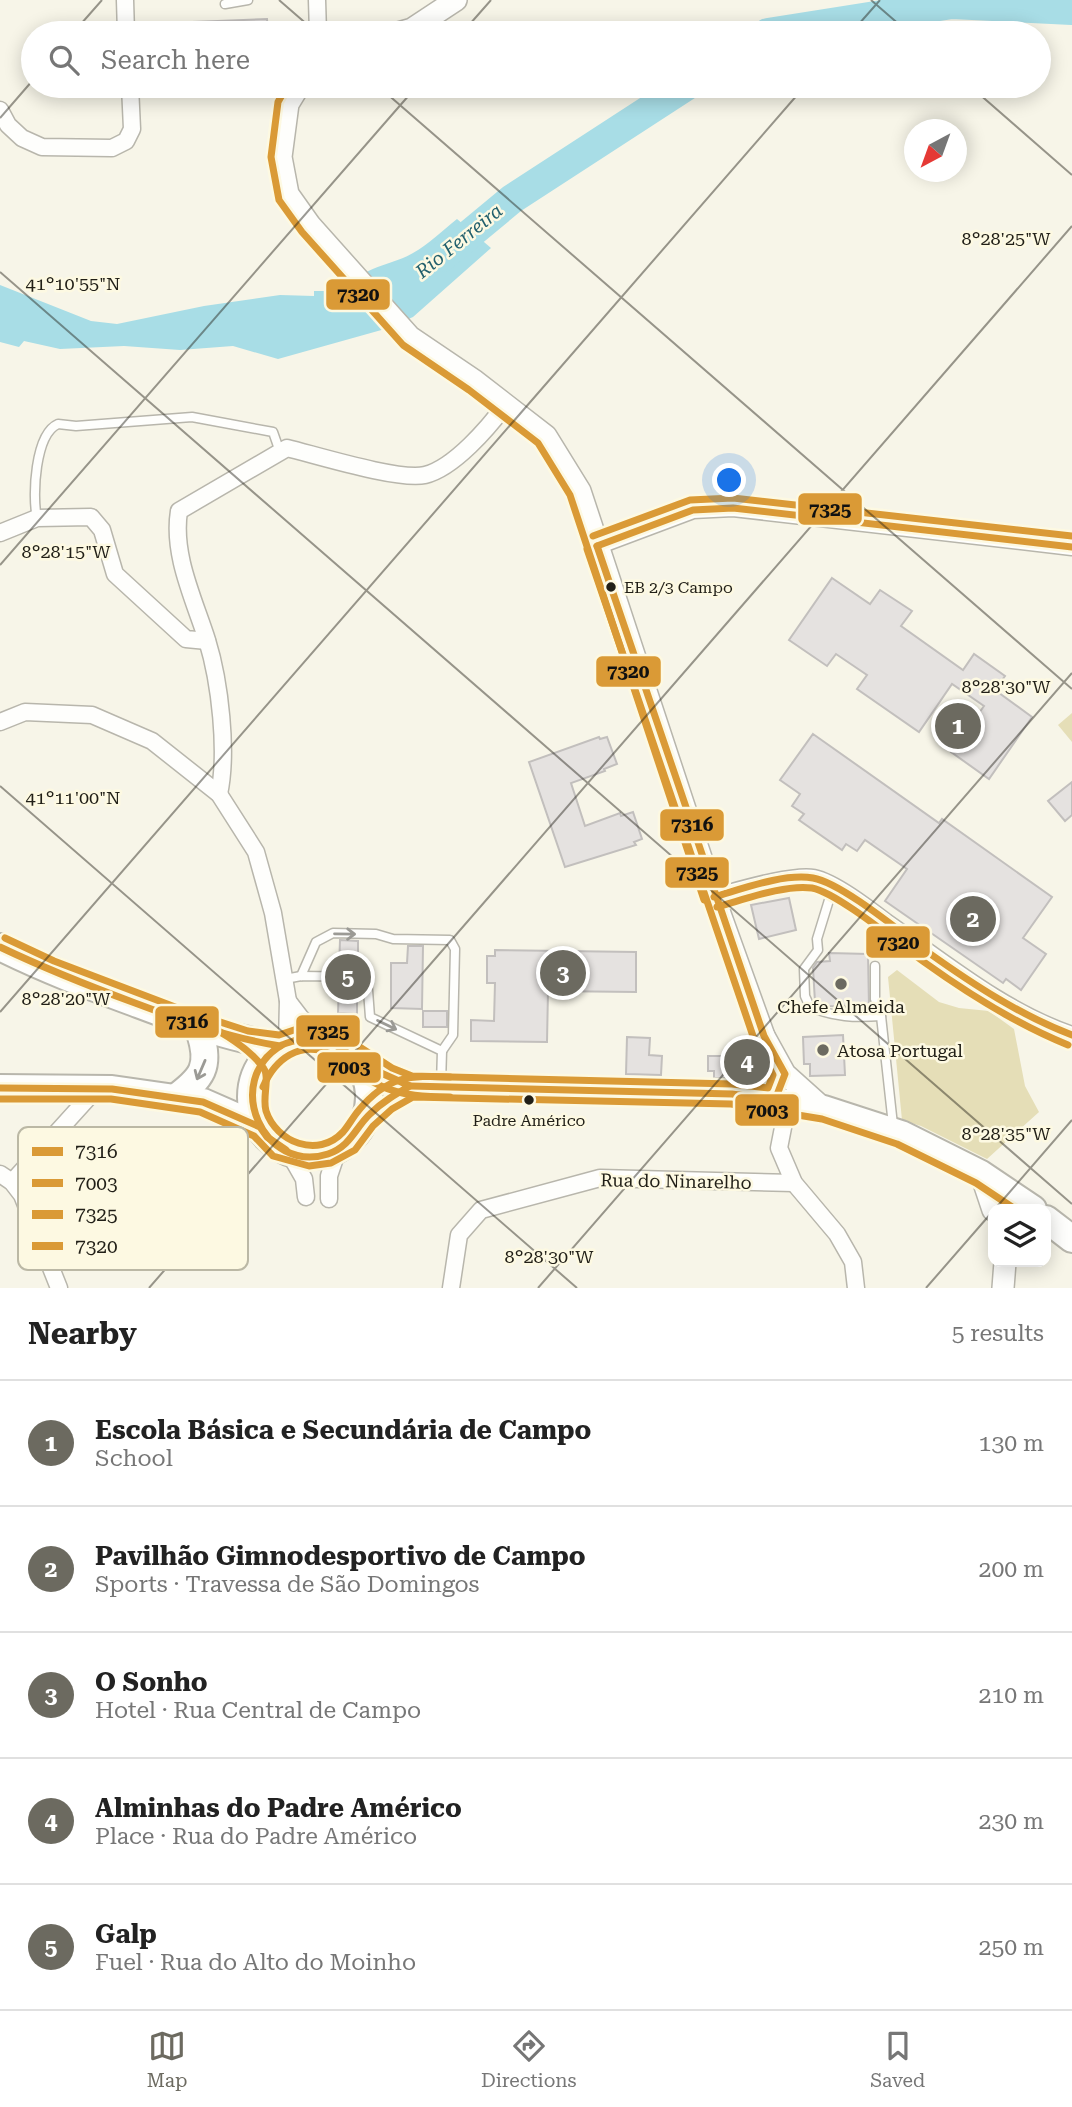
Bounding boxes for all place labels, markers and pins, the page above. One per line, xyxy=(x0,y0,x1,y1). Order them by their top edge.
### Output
place label: EB 2/3 Campo xyxy=(624,578,733,597)
marker: EB 2/3 Campo xyxy=(604,580,618,594)
pin: 1 xyxy=(935,700,981,752)
pin: 2 xyxy=(950,893,996,945)
pin: 3 xyxy=(540,947,586,999)
pin: 5 xyxy=(325,951,371,1003)
marker: Chefe Almeida xyxy=(833,976,849,992)
place label: Chefe Almeida xyxy=(777,996,905,1017)
pin: 4 xyxy=(724,1036,770,1088)
place label: Atosa Portugal xyxy=(837,1040,963,1061)
marker: Atosa Portugal xyxy=(815,1042,831,1058)
marker: Padre Américo xyxy=(522,1093,536,1107)
place label: Padre Américo xyxy=(473,1111,586,1130)

